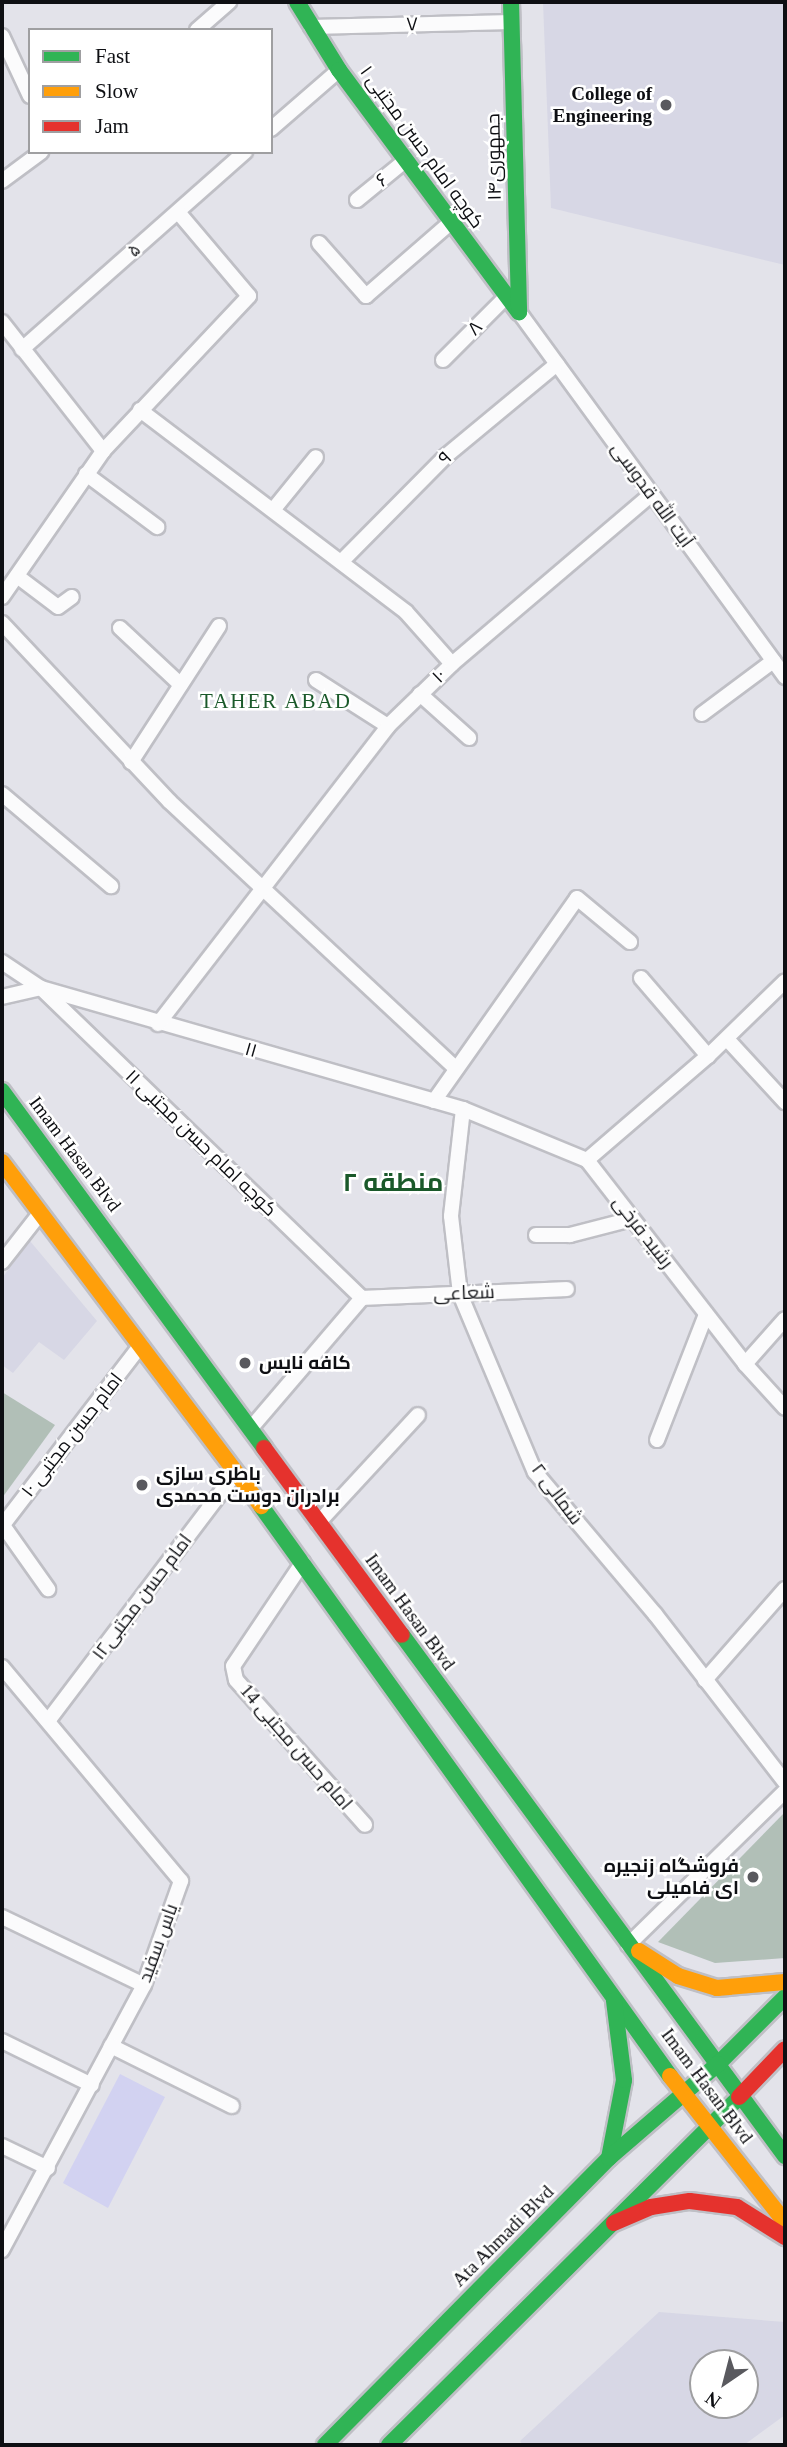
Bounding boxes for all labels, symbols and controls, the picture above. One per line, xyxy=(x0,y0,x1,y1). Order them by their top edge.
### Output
street label: ۷ xyxy=(406,12,418,36)
legend xyxy=(28,28,273,154)
text: Fast xyxy=(95,44,130,68)
street label: کوچه امام حسن مجتبی ۱ xyxy=(355,61,489,233)
text: Slow xyxy=(95,79,138,103)
place label: College of Engineering xyxy=(553,83,652,127)
marker: College of Engineering xyxy=(658,97,674,113)
street label: جمهوری۱۴ xyxy=(482,113,506,201)
text: Jam xyxy=(95,114,129,138)
street label: ۶ xyxy=(371,168,393,192)
street label: ۵ xyxy=(123,238,145,262)
street label: ۸ xyxy=(463,316,487,340)
street label: آیت الله قدوسی xyxy=(606,438,698,552)
street label: ۹ xyxy=(434,446,456,470)
street label: ۱۰ xyxy=(427,664,451,688)
district label: TAHER ABAD xyxy=(201,688,351,714)
street label: ۱۱ xyxy=(242,1037,260,1063)
street label: کوچه امام حسن مجتبی ۱۱ xyxy=(121,1065,281,1221)
street label: Imam Hasan Blvd xyxy=(24,1092,126,1216)
district label: منطقه ۲ xyxy=(342,1167,444,1199)
street label: رشید فرخی xyxy=(608,1191,678,1273)
street label: شعاعی xyxy=(433,1281,495,1305)
place label: کافه نایس xyxy=(259,1352,351,1374)
marker: کافه نایس xyxy=(237,1355,253,1371)
street label: امام حسن مجتبی ۱۰ xyxy=(16,1368,128,1502)
street label: ۲ شمالی xyxy=(527,1459,587,1529)
place label: باطری سازی برادران دوست محمدی xyxy=(156,1463,340,1507)
marker: باطری سازی برادران دوست محمدی xyxy=(134,1477,150,1493)
street label: امام حسن مجتبی۱۲ xyxy=(87,1530,197,1664)
street label: Imam Hasan Blvd xyxy=(360,1549,460,1675)
street label: امام حسن مجتبی 14 xyxy=(235,1679,357,1815)
place label: فروشگاه زنجیره ای فامیلی xyxy=(604,1855,739,1899)
marker: فروشگاه زنجیره ای فامیلی xyxy=(745,1869,761,1885)
street label: یاس سفید xyxy=(133,1901,183,1985)
street label: Imam Hasan Blvd xyxy=(656,2024,758,2148)
street label: Ata Ahmadi Blvd xyxy=(447,2180,559,2292)
north arrow xyxy=(689,2349,759,2419)
text: N xyxy=(701,2387,724,2413)

